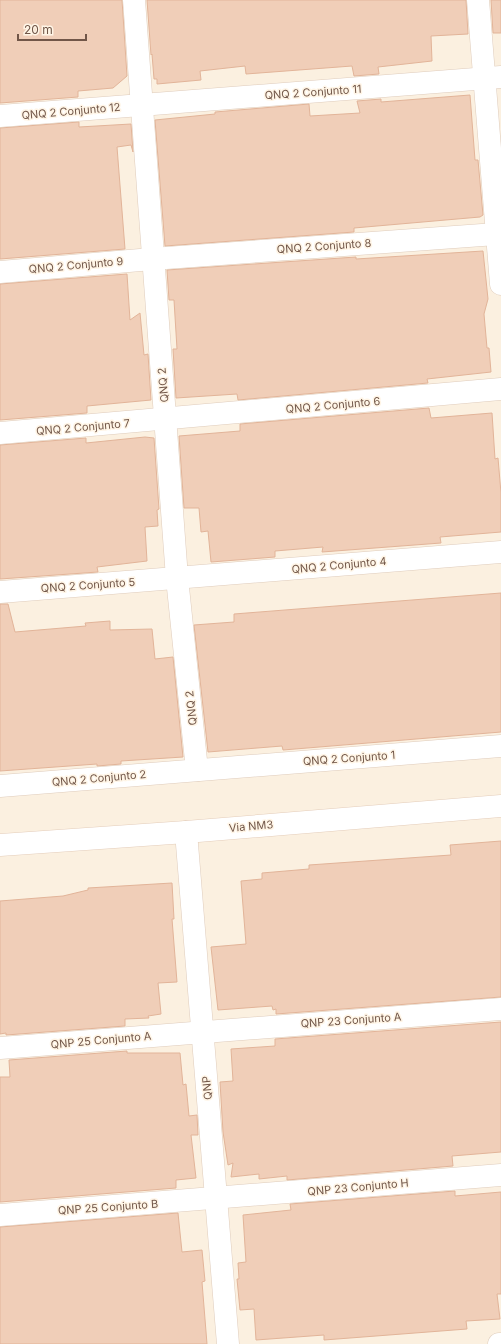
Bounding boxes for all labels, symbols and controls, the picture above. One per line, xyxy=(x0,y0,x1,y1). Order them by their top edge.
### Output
scale bar xyxy=(18,16,86,42)
text: 20 m xyxy=(24,22,53,37)
street label: QNQ 2 Conjunto 11 xyxy=(264,82,362,102)
street label: QNQ 2 Conjunto 12 xyxy=(21,100,121,122)
street label: QNQ 2 Conjunto 8 xyxy=(276,236,372,256)
street label: QNQ 2 Conjunto 9 xyxy=(28,254,124,276)
street label: QNQ 2 xyxy=(155,367,171,403)
street label: QNQ 2 Conjunto 6 xyxy=(285,394,381,416)
street label: QNQ 2 Conjunto 7 xyxy=(35,416,131,438)
street label: QNQ 2 Conjunto 4 xyxy=(291,554,387,576)
street label: QNQ 2 Conjunto 5 xyxy=(40,575,136,595)
street label: QNQ 2 xyxy=(182,690,200,726)
street label: QNQ 2 Conjunto 1 xyxy=(302,748,396,768)
street label: QNQ 2 Conjunto 2 xyxy=(51,767,147,789)
street label: Via NM3 xyxy=(228,817,274,835)
street label: QNP 23 Conjunto A xyxy=(300,1009,402,1031)
street label: QNP 25 Conjunto A xyxy=(50,1029,152,1051)
street label: QNP xyxy=(199,1076,215,1100)
street label: QNP 23 Conjunto H xyxy=(307,1176,409,1198)
street label: QNP 25 Conjunto B xyxy=(57,1197,159,1217)

